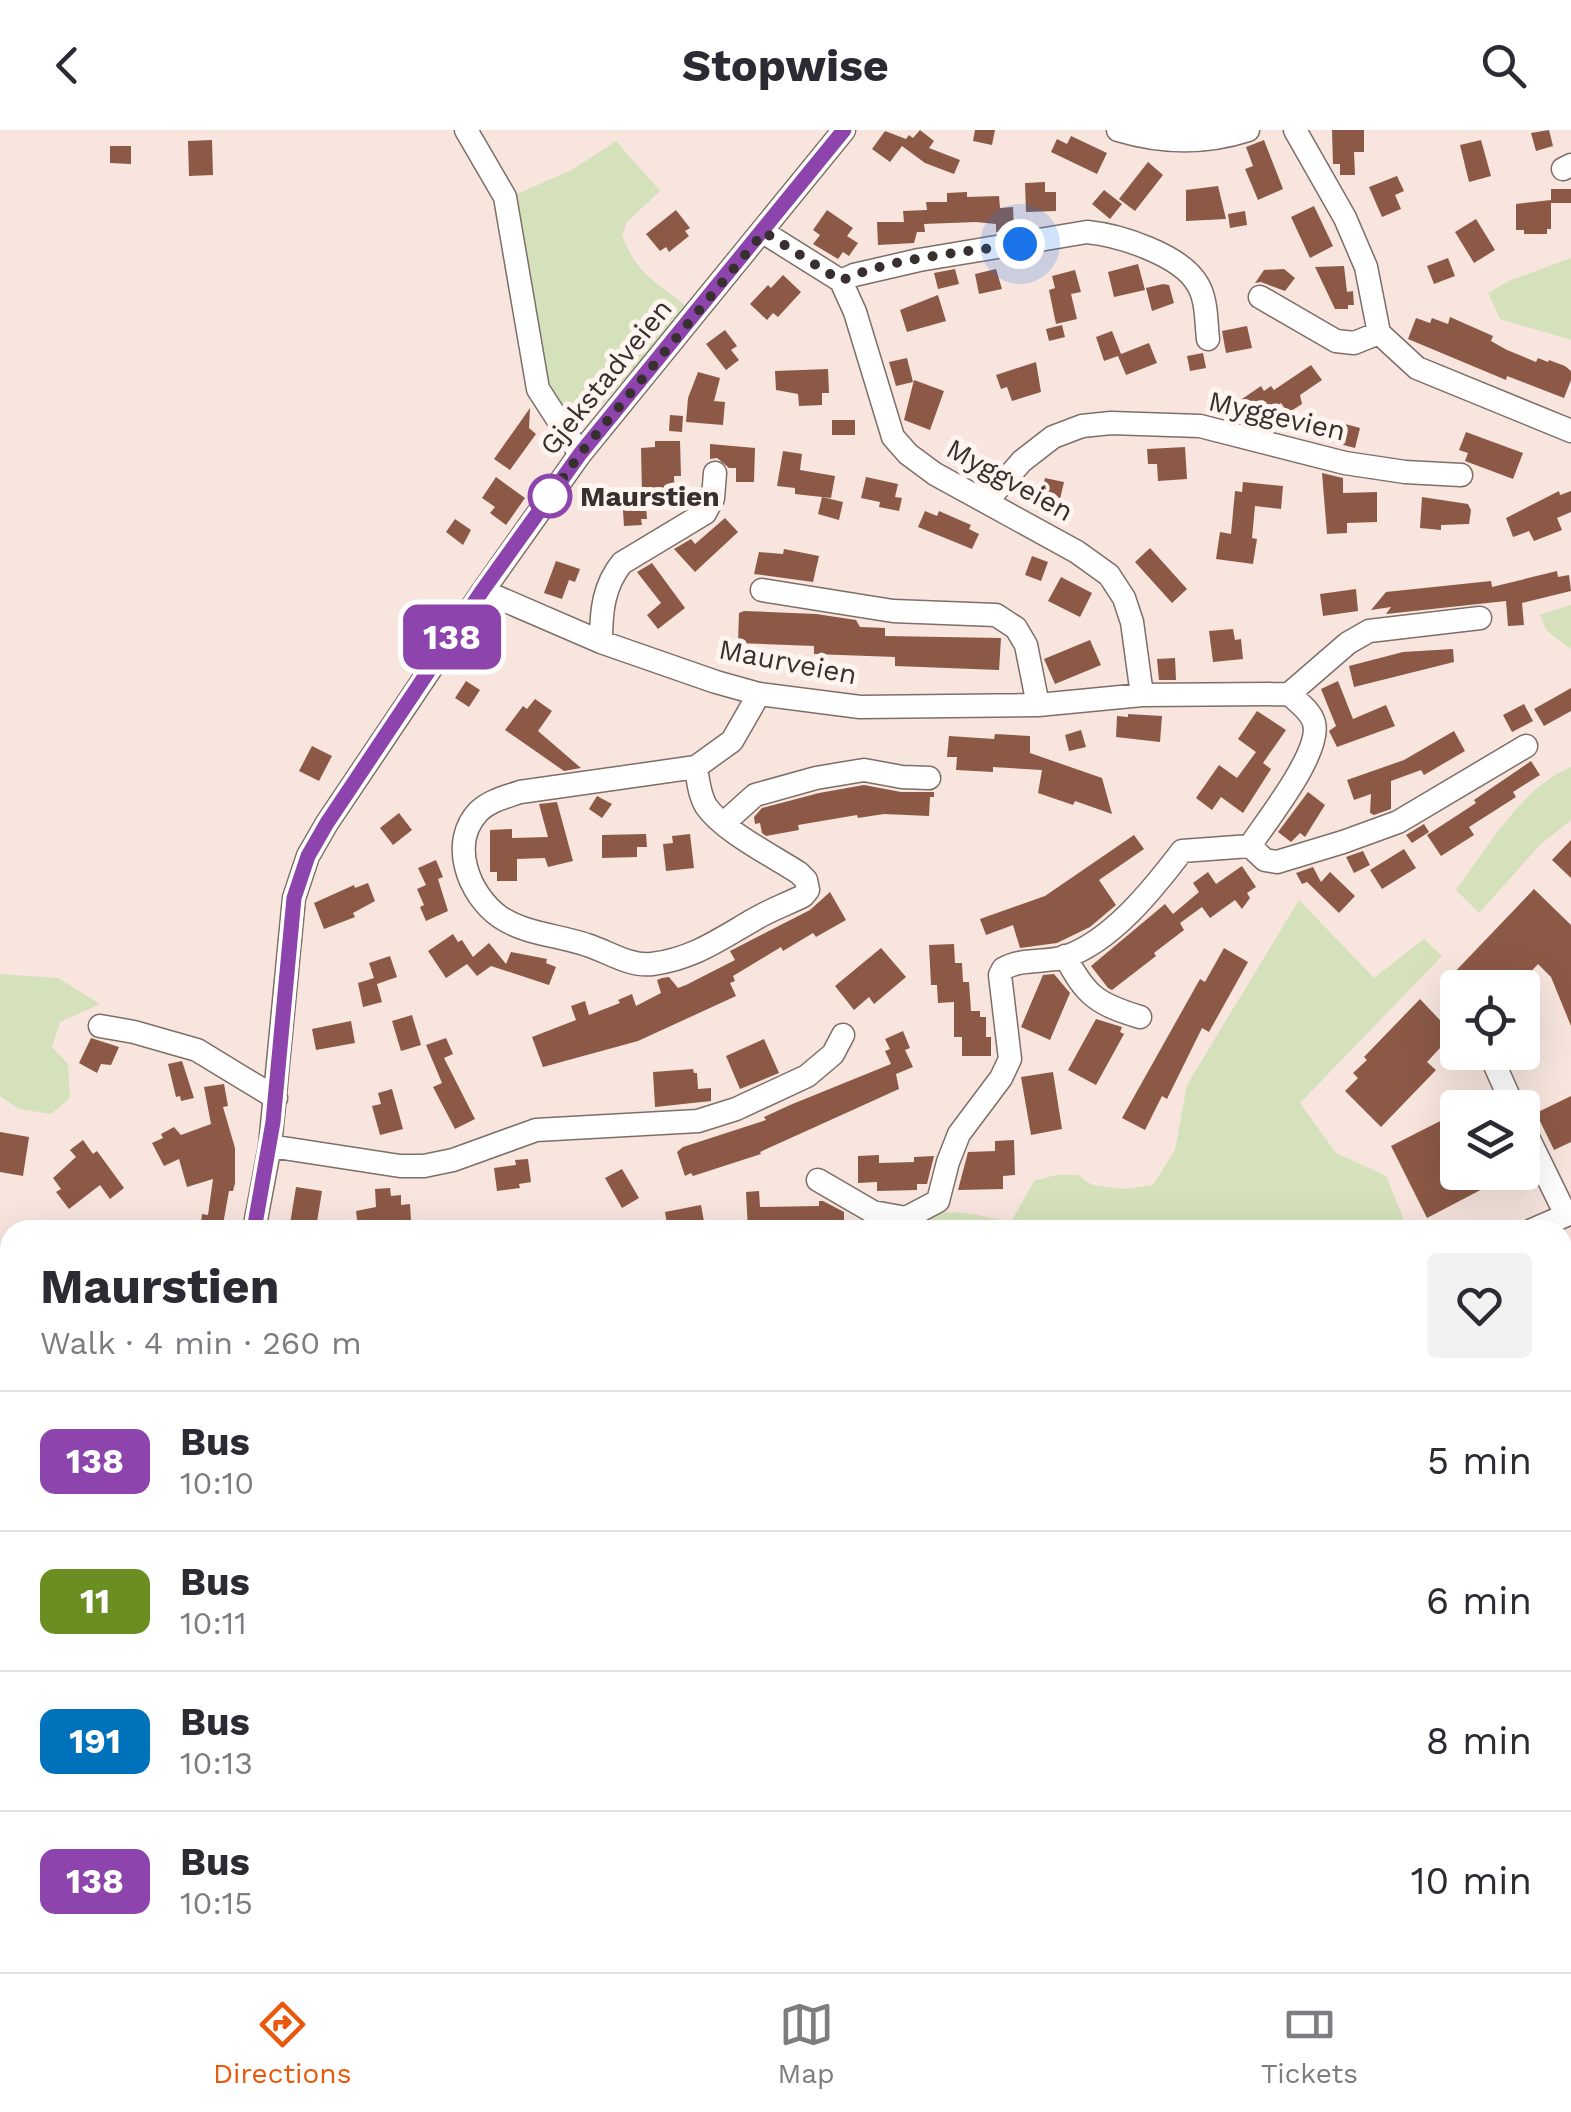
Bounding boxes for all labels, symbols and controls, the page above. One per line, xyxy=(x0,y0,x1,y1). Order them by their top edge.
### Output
icon: back xyxy=(40,38,95,93)
icon: search xyxy=(1476,38,1531,93)
text: Stopwise xyxy=(682,39,889,92)
your location xyxy=(995,219,1045,269)
street label: Gjekstadveien xyxy=(533,292,679,462)
street label: Myggevien xyxy=(1205,384,1349,448)
street label: Myggveien xyxy=(941,432,1079,528)
marker: Maurstien xyxy=(529,475,571,517)
place label: Maurstien xyxy=(580,480,720,513)
line badge: 138 xyxy=(394,604,510,670)
text: 138 xyxy=(423,616,481,658)
street label: Maurveien xyxy=(716,632,860,692)
map controls xyxy=(1440,970,1540,1190)
button: locate xyxy=(1440,970,1540,1070)
button: layers xyxy=(1440,1090,1540,1190)
button: heart xyxy=(1427,1253,1532,1358)
text: Maurstien xyxy=(40,1258,279,1315)
text: Walk · 4 min · 260 m xyxy=(40,1324,362,1362)
text: Bus xyxy=(180,1420,250,1464)
text: 5 min xyxy=(1427,1439,1532,1483)
text: 138 xyxy=(66,1440,124,1482)
text: 10:10 xyxy=(180,1464,254,1502)
text: Bus xyxy=(180,1560,250,1604)
text: 6 min xyxy=(1426,1579,1532,1623)
text: 11 xyxy=(80,1580,110,1622)
text: 10:11 xyxy=(180,1604,247,1642)
text: Bus xyxy=(180,1700,250,1744)
text: 8 min xyxy=(1426,1719,1532,1763)
text: 191 xyxy=(69,1720,121,1762)
text: 10:13 xyxy=(180,1744,253,1782)
text: Bus xyxy=(180,1840,250,1884)
text: 10 min xyxy=(1411,1859,1532,1903)
text: 138 xyxy=(66,1860,124,1902)
text: 10:15 xyxy=(180,1884,253,1922)
tab: Directions xyxy=(213,1997,351,2090)
tab: Map xyxy=(778,1997,835,2090)
tab: Tickets xyxy=(1261,1997,1358,2090)

